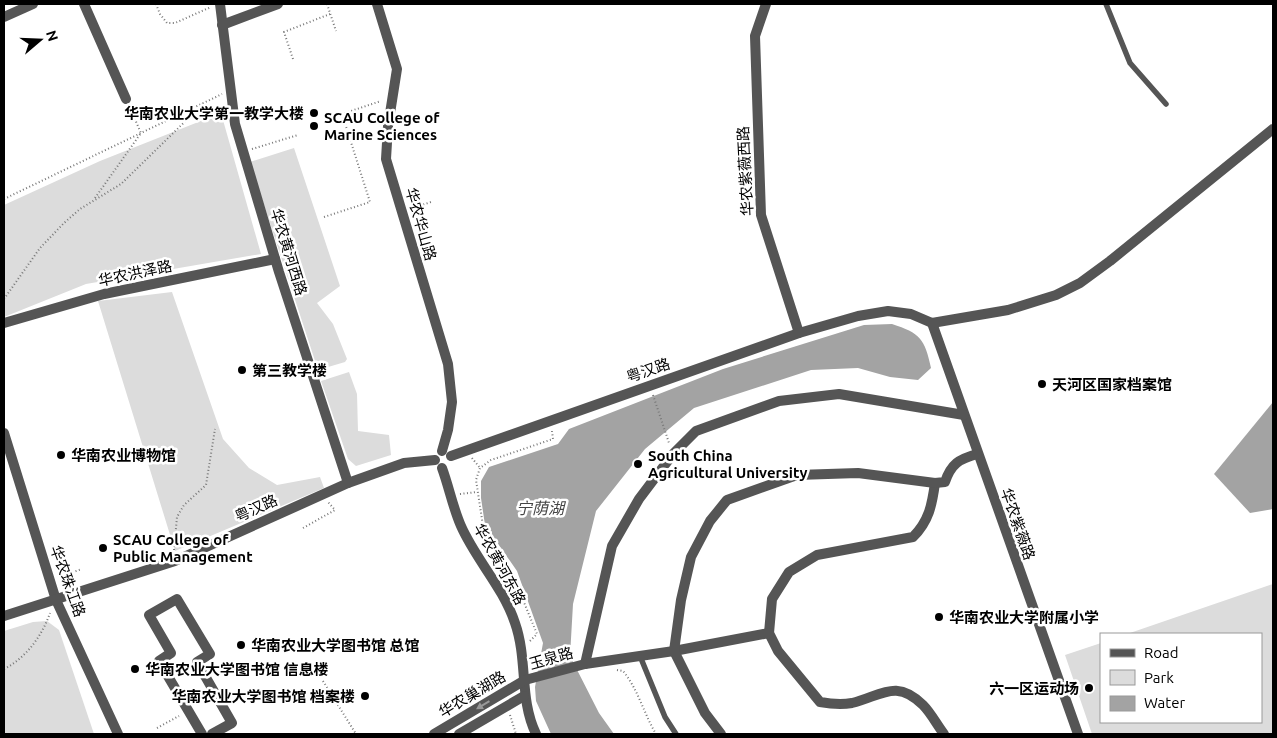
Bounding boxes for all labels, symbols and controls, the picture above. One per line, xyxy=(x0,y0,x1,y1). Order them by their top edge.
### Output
north arrow xyxy=(15,15,65,65)
text: N xyxy=(43,28,62,43)
place label: 华南农业大学第一教学大楼 xyxy=(124,105,304,122)
marker: 华南农业大学第一教学大楼 xyxy=(308,107,320,119)
place label: SCAU College of Marine Sciences xyxy=(324,109,440,143)
marker: SCAU College of Marine Sciences xyxy=(308,120,320,132)
street label: 华农紫薇西路 xyxy=(734,126,756,216)
street label: 华农华山路 xyxy=(402,186,440,262)
street label: 华农黄河西路 xyxy=(268,206,310,298)
street label: 华农洪泽路 xyxy=(97,257,173,289)
street label: 粤汉路 xyxy=(624,355,672,385)
place label: 第三教学楼 xyxy=(252,362,327,379)
marker: 第三教学楼 xyxy=(236,364,248,376)
place label: 天河区国家档案馆 xyxy=(1052,376,1172,393)
marker: 天河区国家档案馆 xyxy=(1036,378,1048,390)
place label: 华南农业博物馆 xyxy=(71,447,176,464)
place label: South China Agricultural University xyxy=(648,447,808,481)
marker: 华南农业博物馆 xyxy=(55,449,67,461)
marker: South China Agricultural University xyxy=(632,458,644,470)
street label: 华农紫薇路 xyxy=(998,486,1038,562)
street label: 粤汉路 xyxy=(232,491,280,525)
water label: 宁荫湖 xyxy=(516,499,567,517)
street label: 华农黄河东路 xyxy=(471,521,529,607)
place label: SCAU College of Public Management xyxy=(113,531,253,565)
marker: SCAU College of Public Management xyxy=(97,542,109,554)
street label: 华农珠江路 xyxy=(47,543,89,619)
place label: 华南农业大学附属小学 xyxy=(949,609,1099,626)
marker: 华南农业大学附属小学 xyxy=(933,611,945,623)
legend xyxy=(1100,633,1262,723)
place label: 华南农业大学图书馆 总馆 xyxy=(251,637,420,654)
marker: 华南农业大学图书馆 总馆 xyxy=(235,639,247,651)
street label: 玉泉路 xyxy=(527,644,575,672)
text: Road xyxy=(1144,644,1179,661)
place label: 华南农业大学图书馆 信息楼 xyxy=(145,661,329,678)
marker: 华南农业大学图书馆 信息楼 xyxy=(129,663,141,675)
street label: 华农巢湖路 xyxy=(435,667,509,721)
text: Park xyxy=(1144,669,1174,686)
place label: 六一区运动场 xyxy=(989,680,1079,697)
marker: 六一区运动场 xyxy=(1083,682,1095,694)
place label: 华南农业大学图书馆 档案楼 xyxy=(171,688,355,705)
marker: 华南农业大学图书馆 档案楼 xyxy=(359,690,371,702)
text: Water xyxy=(1144,694,1185,711)
one-way arrow xyxy=(476,701,489,710)

